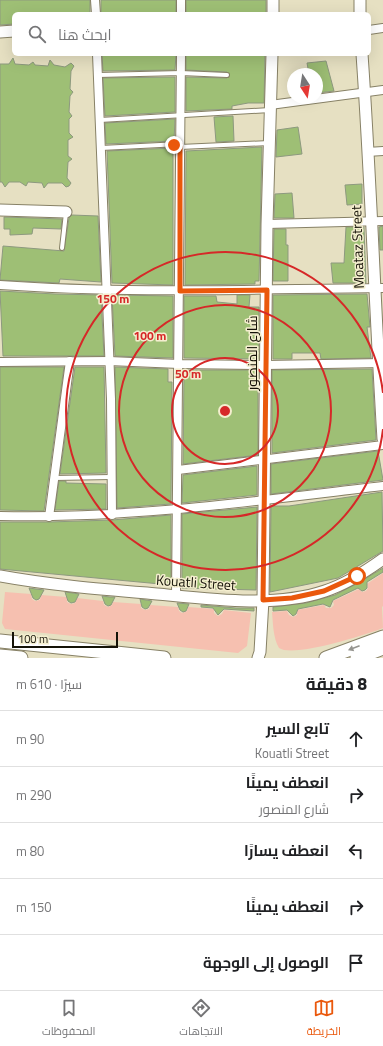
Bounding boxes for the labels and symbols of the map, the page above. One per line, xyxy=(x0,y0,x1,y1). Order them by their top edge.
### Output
north arrow xyxy=(287,68,323,104)
route end xyxy=(165,136,183,154)
street label: Moataz Street xyxy=(345,205,369,289)
text: 150 m xyxy=(97,289,129,308)
street label: شارع المنصور xyxy=(241,315,262,392)
text: 100 m xyxy=(134,326,166,345)
text: 50 m xyxy=(175,364,201,383)
centre of rings xyxy=(218,404,232,418)
route start xyxy=(348,567,366,585)
street label: Kouatli Street xyxy=(155,569,237,595)
scale bar xyxy=(12,630,118,649)
one-way arrow xyxy=(348,645,360,651)

